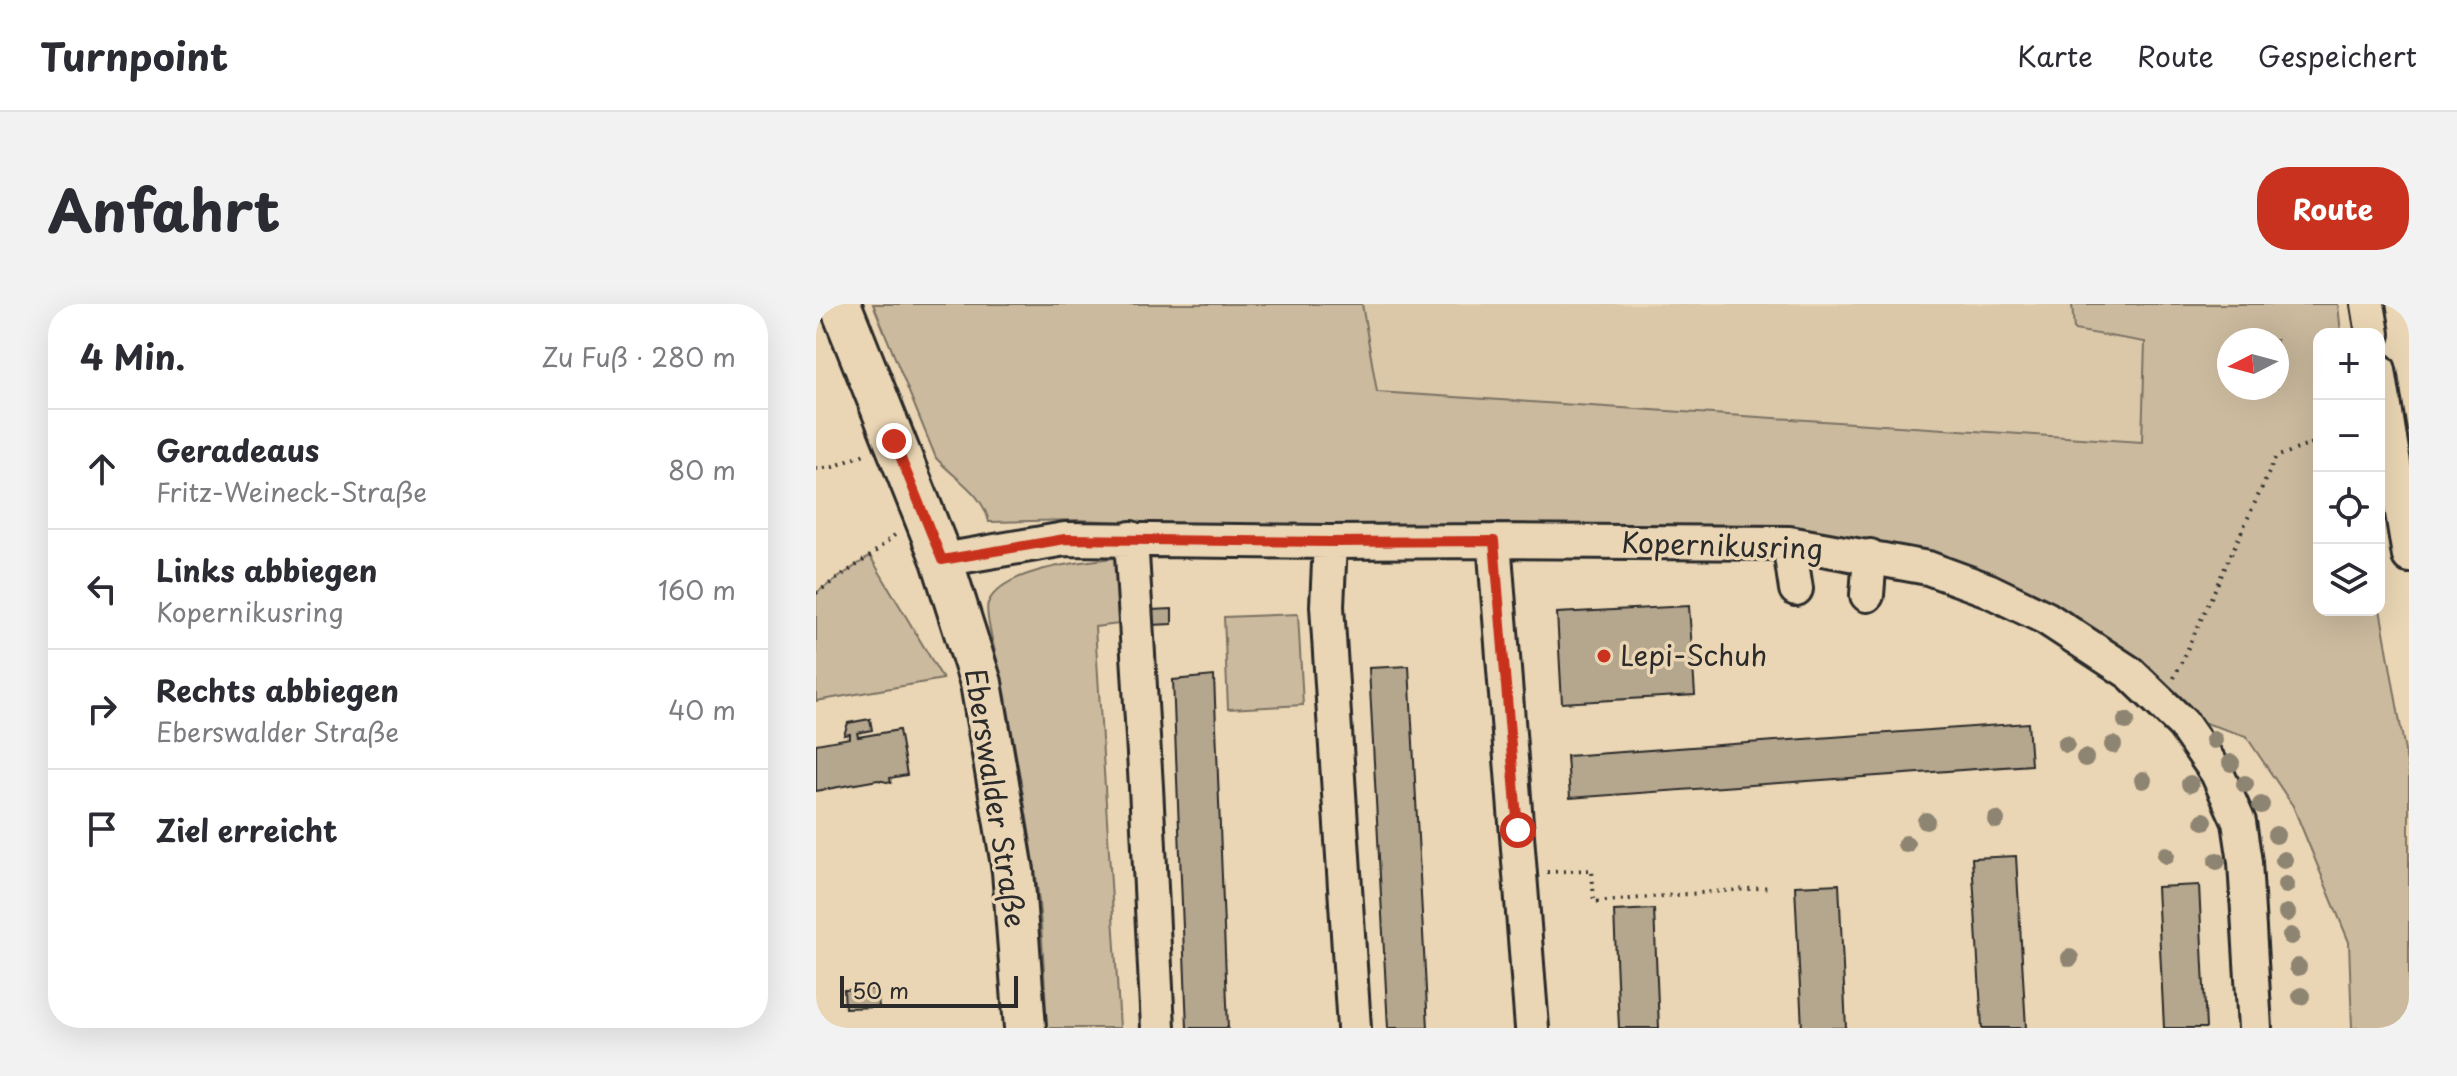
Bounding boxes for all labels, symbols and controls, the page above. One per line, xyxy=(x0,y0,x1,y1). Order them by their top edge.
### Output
text: Turnpoint xyxy=(40,27,228,84)
text: Karte xyxy=(2017,34,2093,77)
text: Route xyxy=(2137,34,2214,77)
text: Gespeichert xyxy=(2258,34,2417,77)
text: Anfahrt xyxy=(48,166,281,251)
button: Route xyxy=(2257,167,2409,250)
north arrow xyxy=(2217,328,2289,400)
map controls xyxy=(2313,328,2385,616)
button: + xyxy=(2313,328,2385,400)
text: 4 Min. xyxy=(80,330,185,382)
text: Zu Fuß · 280 m xyxy=(542,337,736,376)
button: − xyxy=(2313,400,2385,472)
route end xyxy=(876,423,912,459)
text: Geradeaus xyxy=(156,427,319,472)
icon: ahead xyxy=(80,447,124,491)
text: 80 m xyxy=(668,450,736,489)
text: Fritz-Weineck-Straße xyxy=(156,472,427,511)
button: locate xyxy=(2313,472,2385,544)
street label: Kopernikusring xyxy=(1620,519,1824,570)
button: layers xyxy=(2313,544,2385,616)
text: Links abbiegen xyxy=(156,547,377,592)
icon: left xyxy=(80,567,124,611)
text: 160 m xyxy=(658,570,736,609)
text: Kopernikusring xyxy=(156,592,344,631)
place label: Lepi-Schuh xyxy=(1620,633,1767,676)
marker: Lepi-Schuh xyxy=(1595,647,1613,665)
street label: Eberswalder Straße xyxy=(955,665,1038,930)
text: Rechts abbiegen xyxy=(156,667,399,712)
icon: right xyxy=(80,687,124,731)
text: 40 m xyxy=(668,690,736,729)
text: Eberswalder Straße xyxy=(156,712,399,751)
icon: arrive xyxy=(80,807,124,851)
text: Ziel erreicht xyxy=(156,807,338,852)
route start xyxy=(1500,812,1536,848)
scale bar xyxy=(840,972,1018,1008)
text: 50 m xyxy=(852,973,909,1006)

